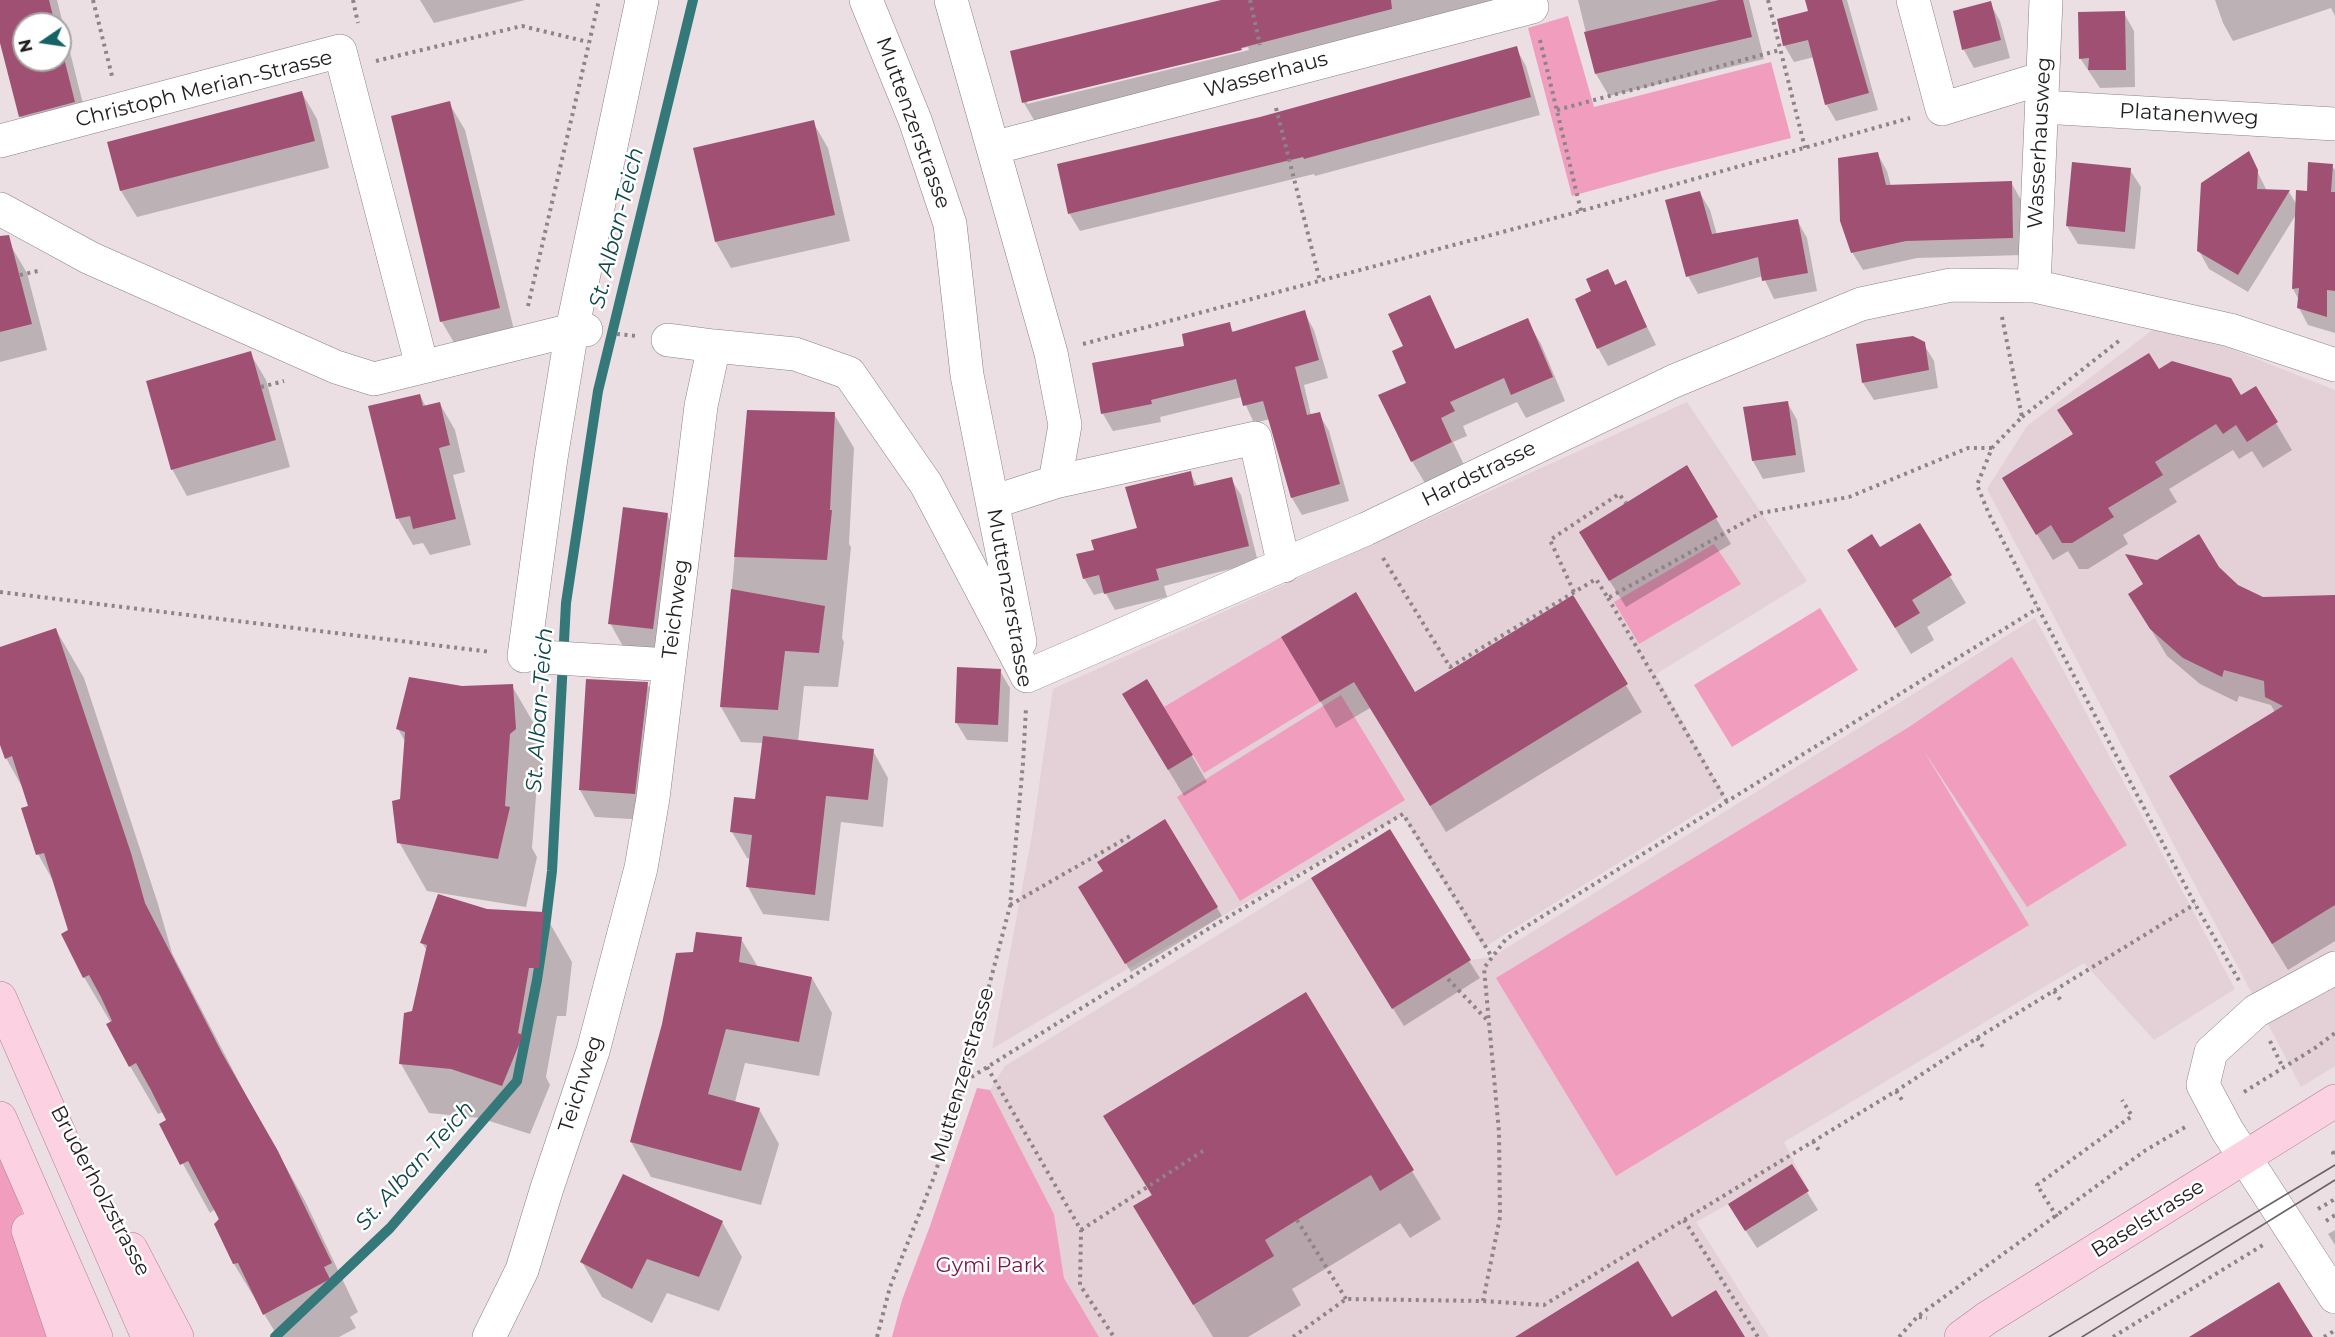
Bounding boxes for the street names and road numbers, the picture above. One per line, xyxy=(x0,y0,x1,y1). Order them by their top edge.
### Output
street label: Muttenzerstrasse xyxy=(870,34,956,212)
street label: Christoph Merian-Strasse xyxy=(73,45,335,133)
street label: Wasserhaus xyxy=(1201,46,1331,104)
street label: Wasserhausweg xyxy=(2023,56,2057,230)
street label: Platanenweg xyxy=(2119,99,2259,131)
street label: Hardstrasse xyxy=(1418,436,1540,512)
street label: Muttenzerstrasse xyxy=(981,507,1037,689)
street label: Teichweg xyxy=(657,558,695,660)
street label: Muttenzerstrasse xyxy=(926,985,1000,1165)
street label: Teichweg xyxy=(554,1033,608,1135)
street label: Bruderholzstrasse xyxy=(44,1102,156,1280)
street label: Baselstrasse xyxy=(2087,1174,2209,1264)

